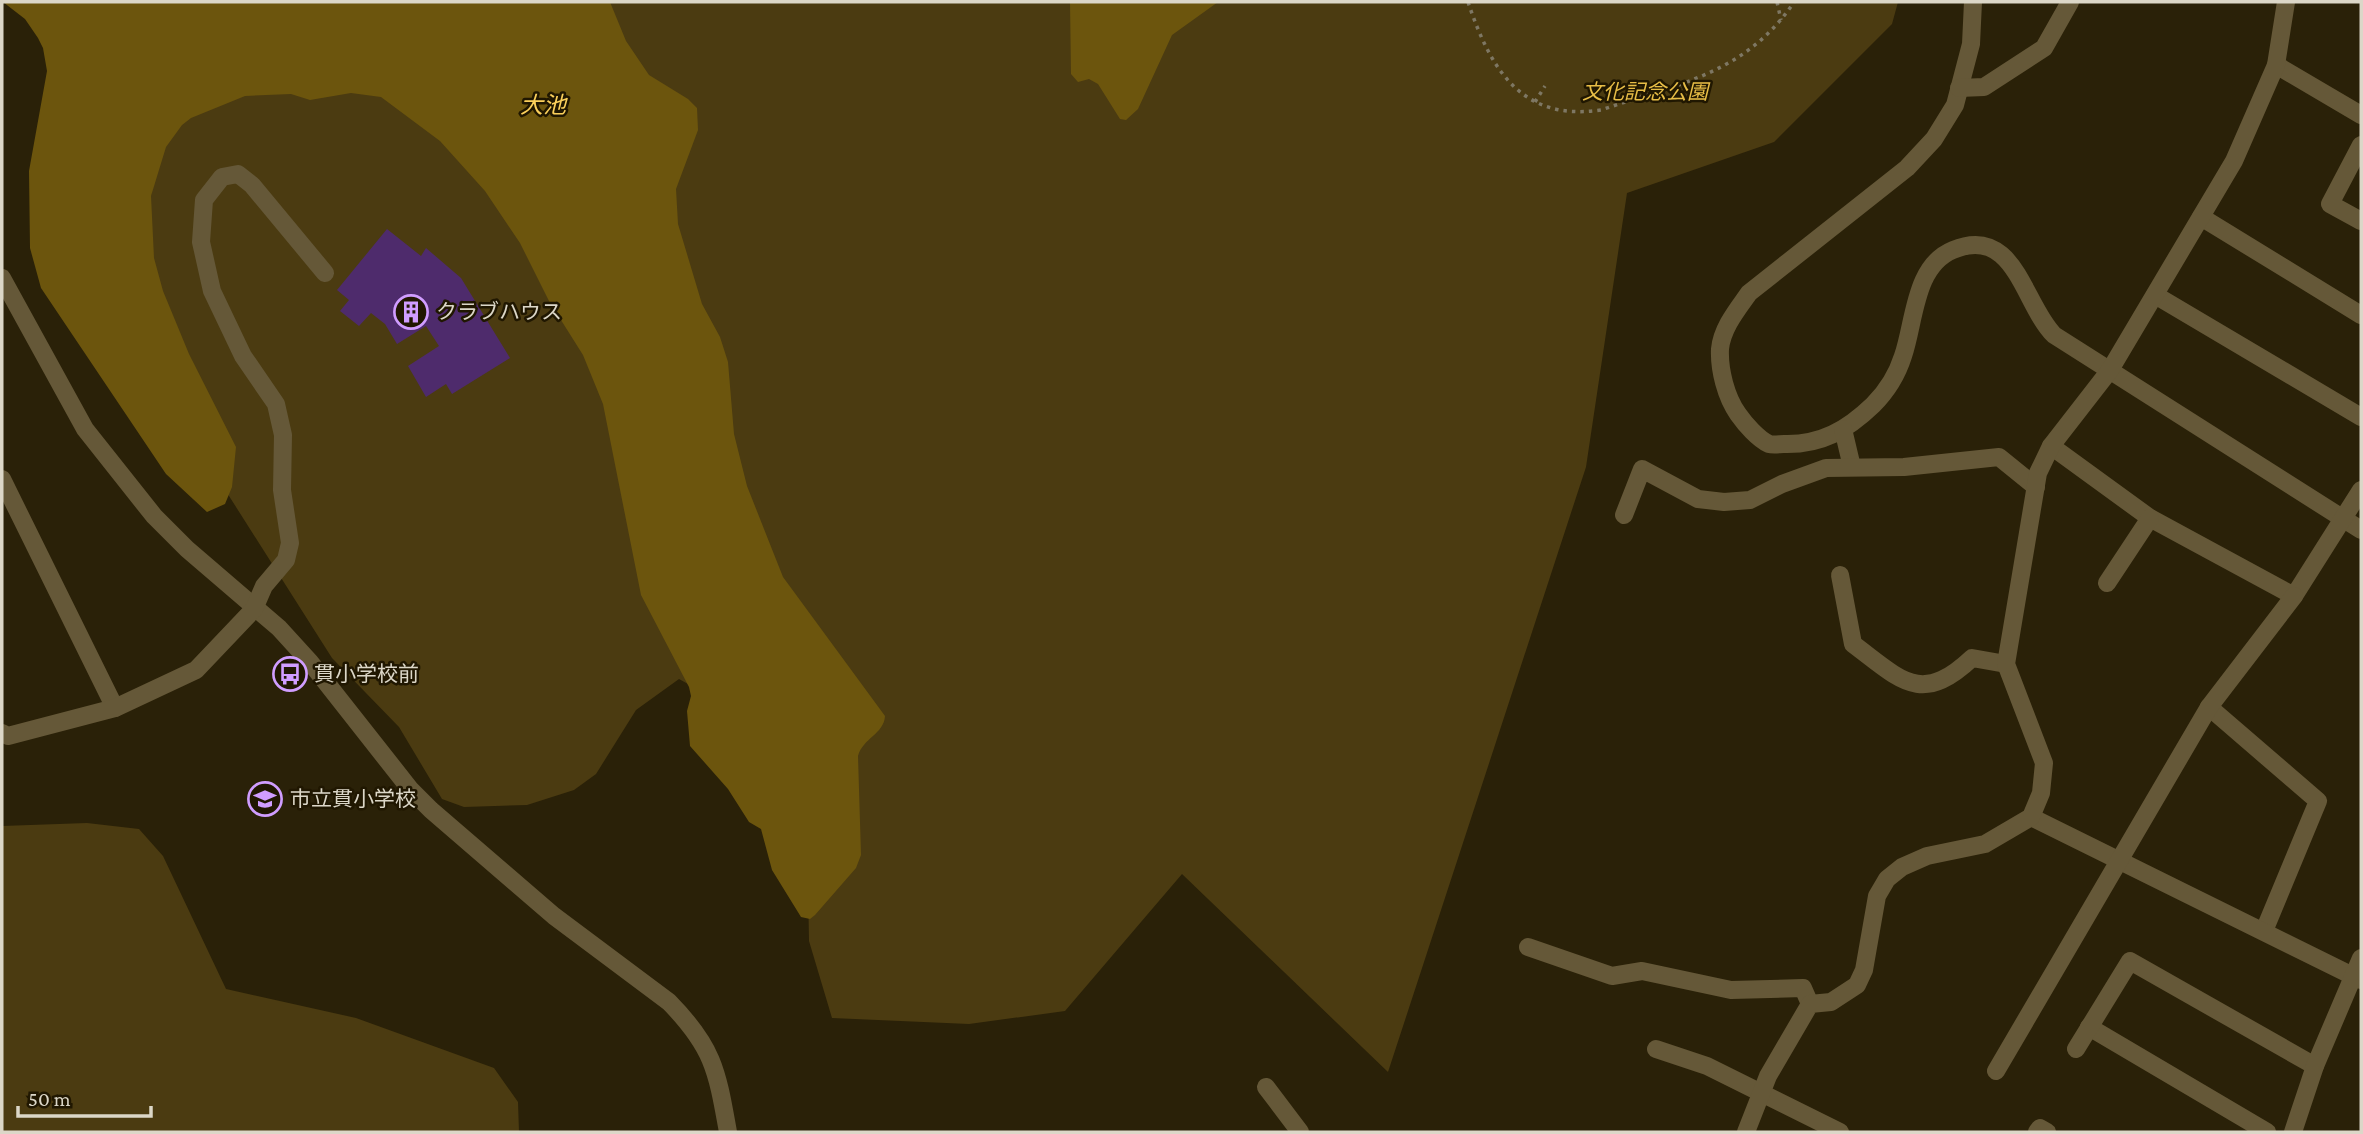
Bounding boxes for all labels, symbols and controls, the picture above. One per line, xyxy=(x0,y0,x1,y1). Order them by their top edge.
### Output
park label: 文化記念公園 xyxy=(1582,80,1711,104)
water label: 大池 xyxy=(520,92,568,118)
building icon: クラブハウス xyxy=(392,293,430,331)
place label: クラブハウス xyxy=(436,300,562,324)
bus stop icon: 貫小学校前 xyxy=(271,655,309,693)
place label: 貫小学校前 xyxy=(314,662,419,686)
school or university icon: 市立貫小学校 xyxy=(246,780,284,818)
place label: 市立貫小学校 xyxy=(290,787,416,811)
scale bar xyxy=(18,1074,150,1118)
text: 50 m xyxy=(28,1087,71,1111)

